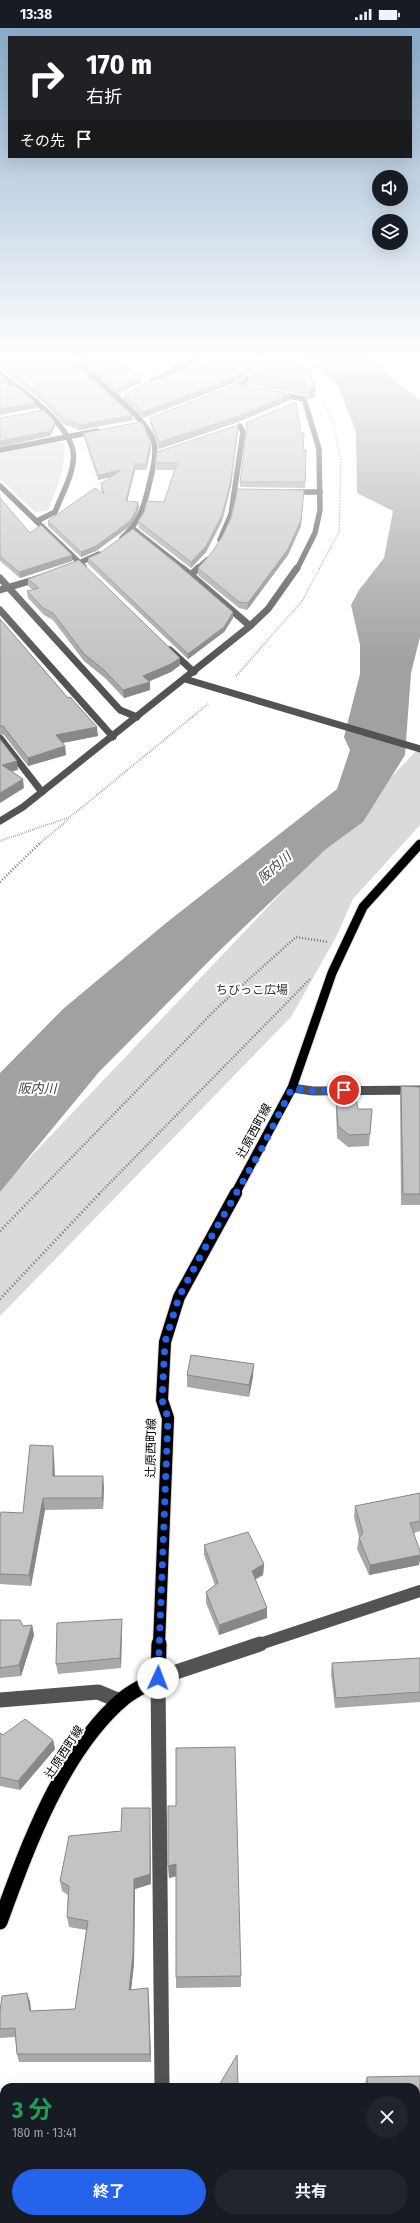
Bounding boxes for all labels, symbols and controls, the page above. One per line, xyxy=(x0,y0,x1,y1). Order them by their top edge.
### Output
text: 13:38 xyxy=(20,5,52,23)
text: 170 m xyxy=(86,48,152,81)
icon: right xyxy=(20,52,72,104)
text: 右折 xyxy=(86,86,122,108)
icon: arrive xyxy=(73,128,95,150)
text: その先 xyxy=(20,132,65,150)
map controls xyxy=(372,170,408,250)
button: sound xyxy=(372,170,408,206)
button: layers xyxy=(372,214,408,250)
water label: 阪内川 xyxy=(255,848,295,886)
park label: ちびっこ広場 xyxy=(216,983,288,997)
pin xyxy=(327,1073,361,1107)
icon: arrive xyxy=(333,1079,355,1101)
water label: 阪内川 xyxy=(17,1081,58,1096)
street label: 辻原西町線 xyxy=(234,1101,274,1161)
street label: 辻原西町線 xyxy=(143,1418,159,1478)
position arrow xyxy=(137,1657,179,1699)
street label: 辻原西町線 xyxy=(42,1723,86,1781)
text: 3 分 xyxy=(12,2096,52,2124)
button: close xyxy=(366,2096,408,2138)
text: 180 m · 13:41 xyxy=(12,2125,77,2140)
button: 終了 xyxy=(12,2169,206,2215)
button: 共有 xyxy=(214,2169,408,2215)

